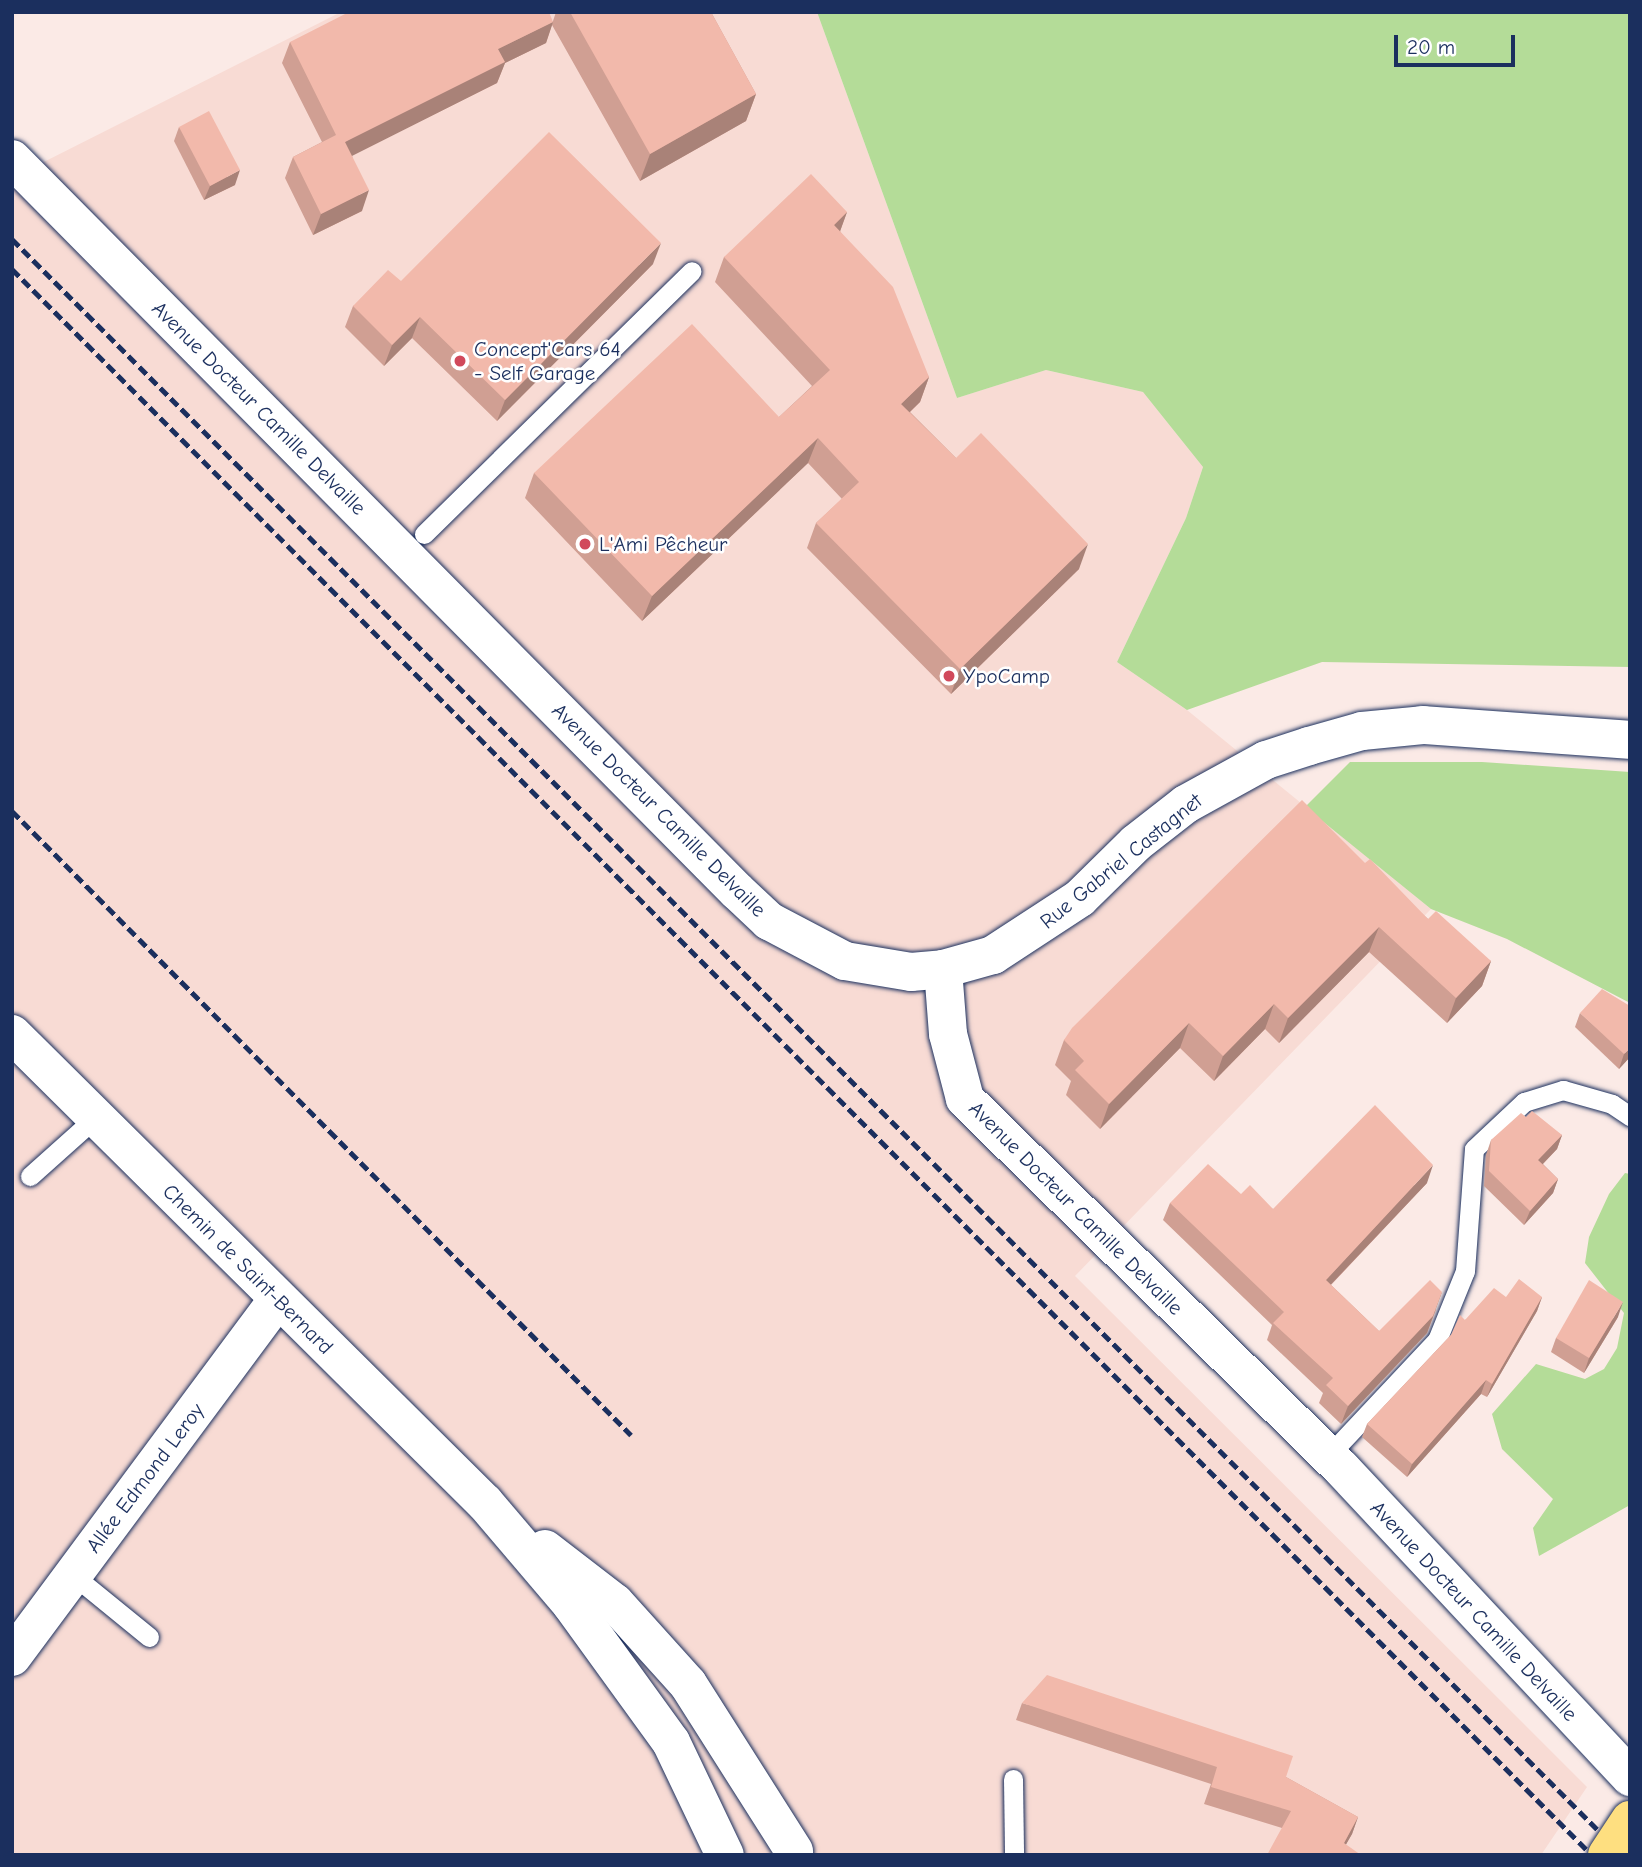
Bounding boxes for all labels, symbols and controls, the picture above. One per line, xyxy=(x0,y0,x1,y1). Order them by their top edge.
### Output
scale bar xyxy=(1397,21,1518,65)
text: 20 m xyxy=(1407,35,1455,59)
street label: Avenue Docteur Camille Delvaille xyxy=(147,296,371,520)
place label: Concept'Cars 64 - Self Garage xyxy=(474,336,621,386)
marker: Concept'Cars 64 - Self Garage xyxy=(452,353,468,369)
place label: L'Ami Pêcheur xyxy=(599,531,727,557)
marker: L'Ami Pêcheur xyxy=(577,536,593,552)
place label: YpoCamp xyxy=(963,663,1050,689)
marker: YpoCamp xyxy=(941,668,957,684)
street label: Avenue Docteur Camille Delvaille xyxy=(547,698,771,922)
street label: Rue Gabriel Castagnet xyxy=(1035,788,1207,934)
street label: Avenue Docteur Camille Delvaille xyxy=(964,1096,1188,1320)
street label: Chemin de Saint-Bernard xyxy=(158,1179,338,1359)
street label: Allée Edmond Leroy xyxy=(81,1398,209,1558)
street label: Avenue Docteur Camille Delvaille xyxy=(1365,1496,1583,1726)

